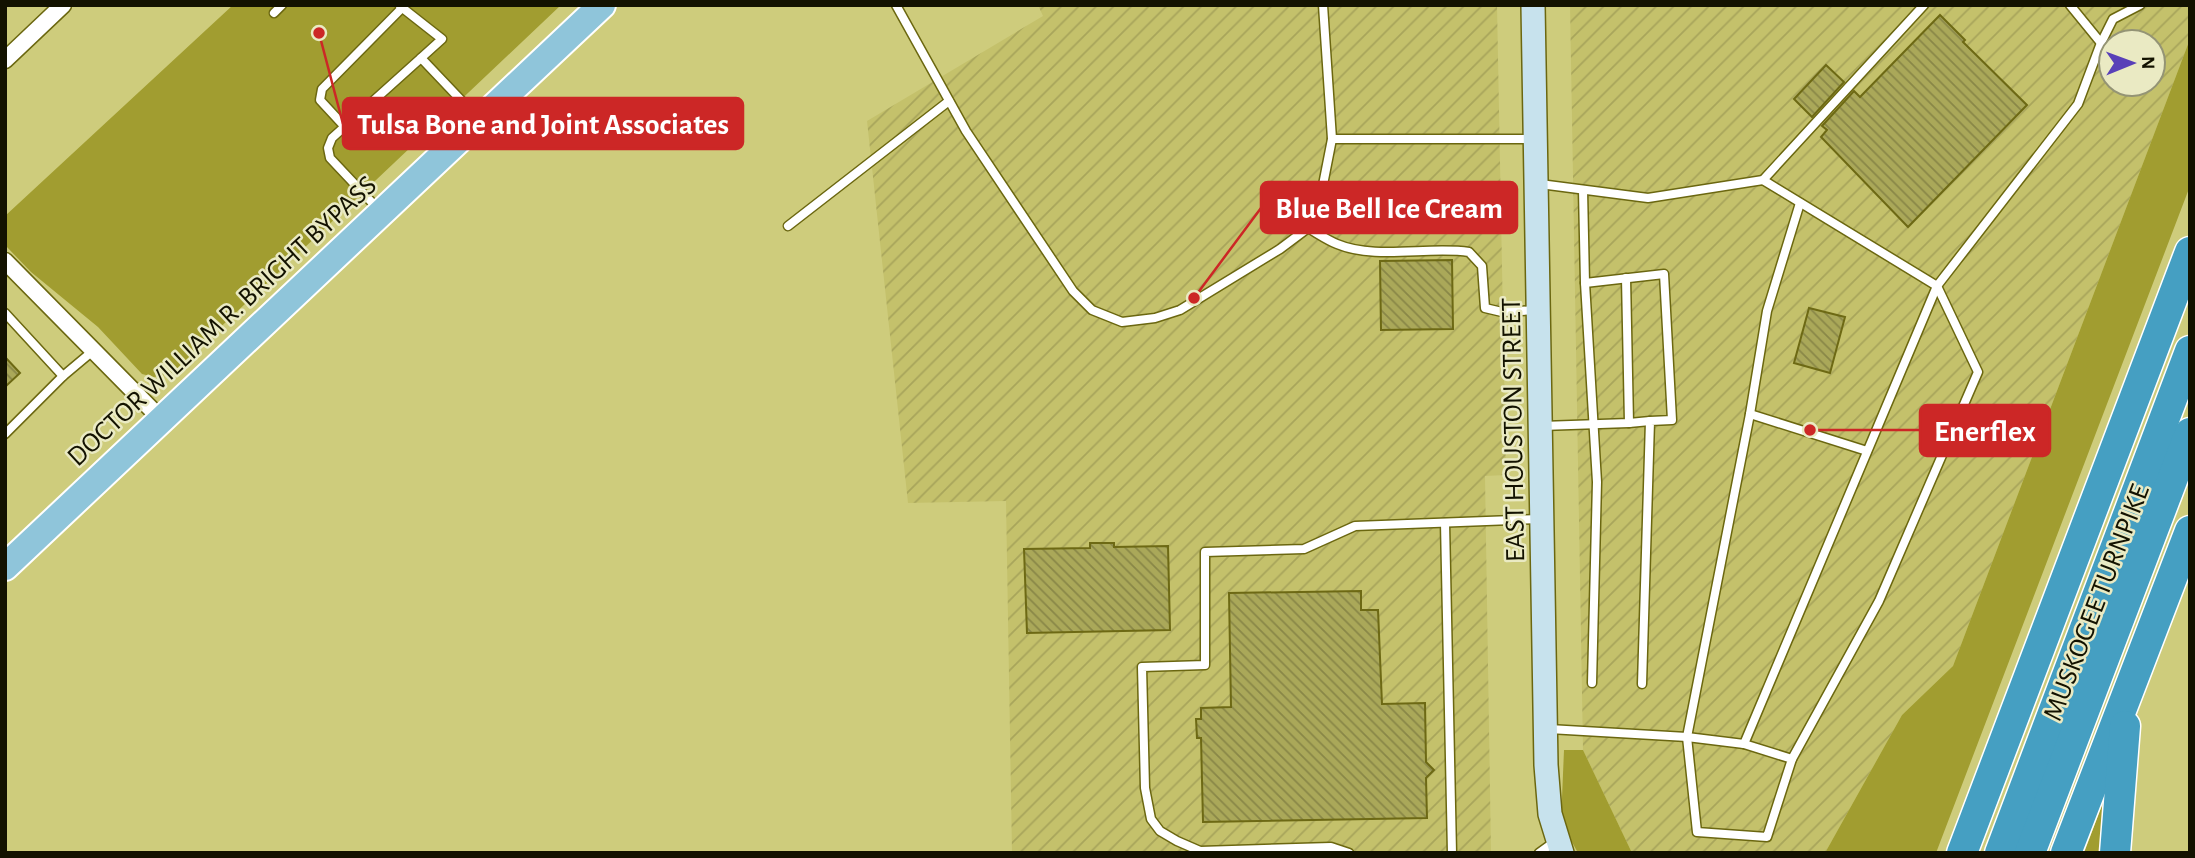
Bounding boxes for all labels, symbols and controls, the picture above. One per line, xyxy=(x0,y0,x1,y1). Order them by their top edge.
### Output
north arrow xyxy=(2097,28,2167,98)
text: N xyxy=(2138,56,2157,70)
callout: Tulsa Bone and Joint Associates xyxy=(343,98,743,149)
text: Tulsa Bone and Joint Associates xyxy=(357,110,729,140)
street label: DOCTOR WILLIAM R. BRIGHT BYPASS xyxy=(63,171,382,472)
callout: Blue Bell Ice Cream xyxy=(1261,182,1517,233)
text: Blue Bell Ice Cream xyxy=(1275,194,1503,224)
street label: EAST HOUSTON STREET xyxy=(1498,297,1530,562)
callout: Enerflex xyxy=(1920,405,2050,456)
text: Enerflex xyxy=(1934,417,2036,447)
street label: MUSKOGEE TURNPIKE xyxy=(2039,481,2155,725)

